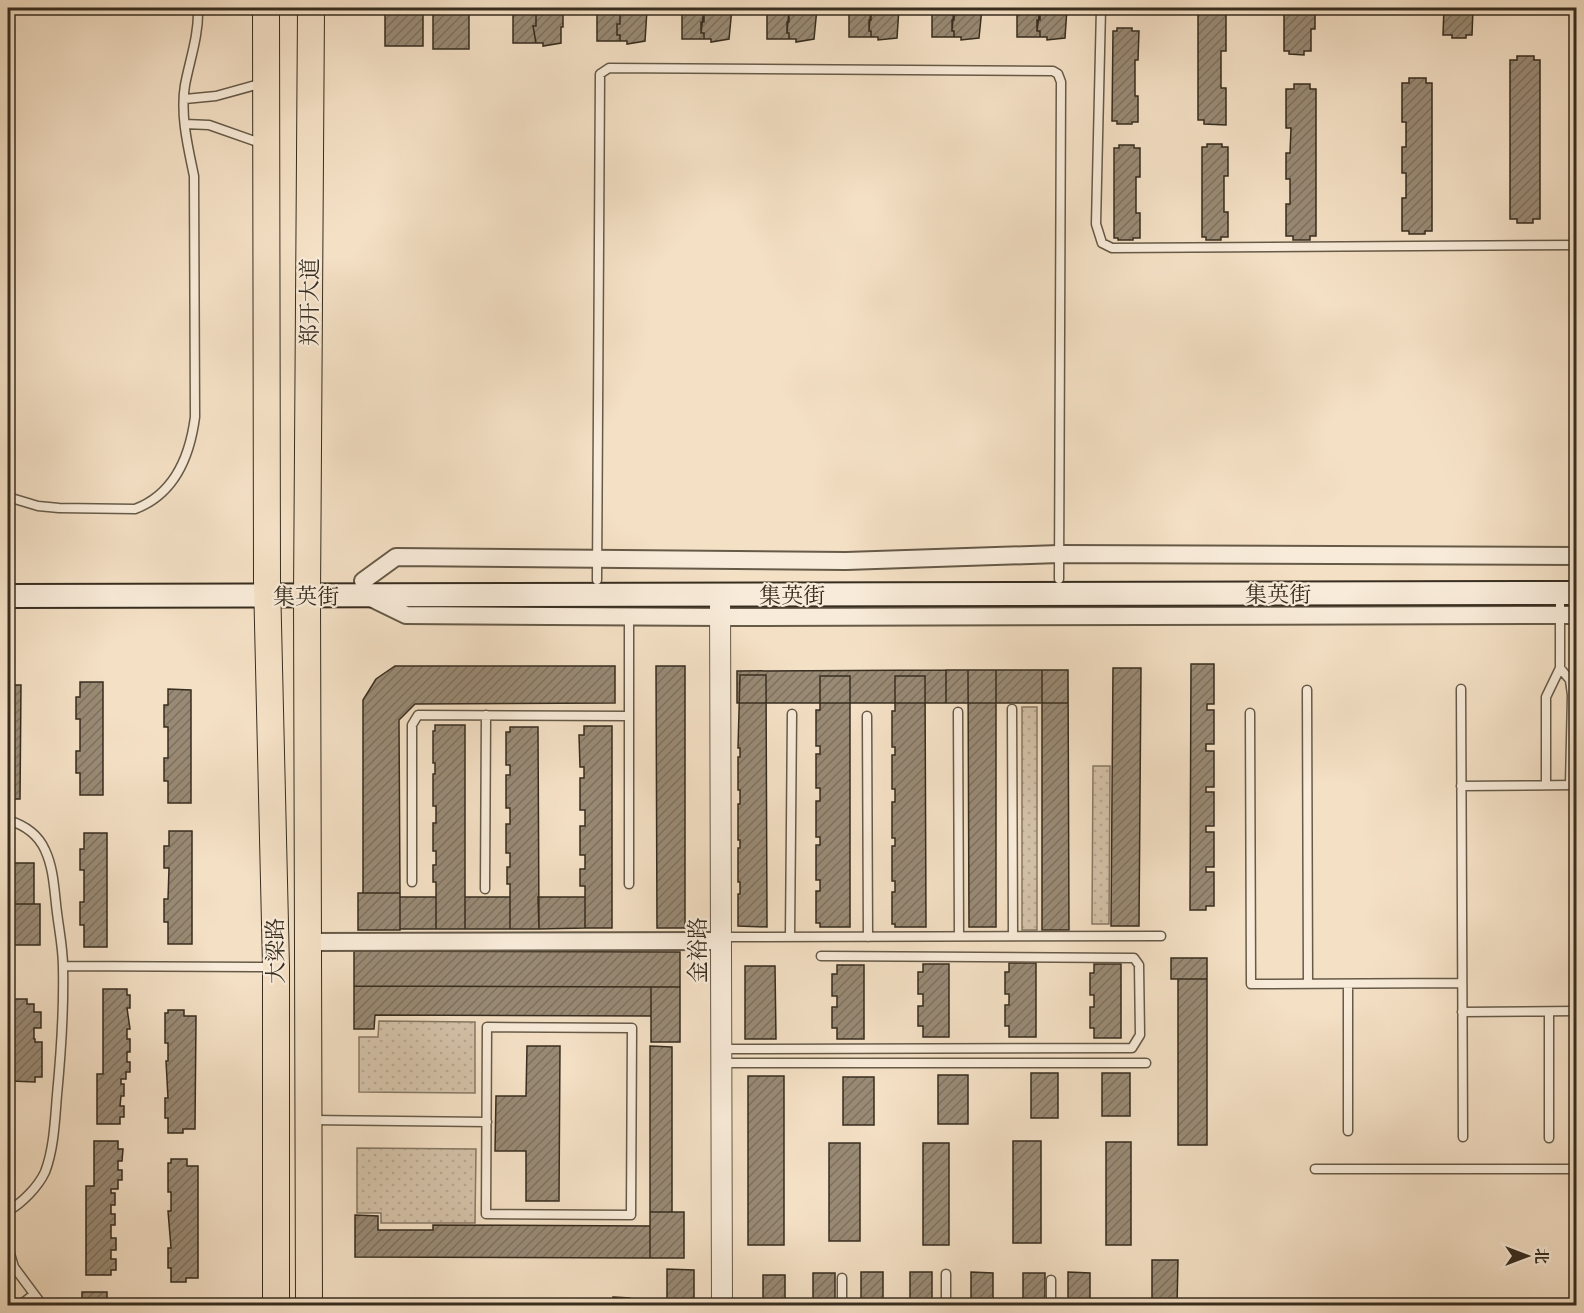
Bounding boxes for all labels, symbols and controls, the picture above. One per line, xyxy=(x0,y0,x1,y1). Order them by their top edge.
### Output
street label: 郑开大道 xyxy=(293,258,325,346)
street label: 集英街 xyxy=(1245,578,1311,610)
street label: 集英街 xyxy=(759,579,825,611)
street label: 集英街 xyxy=(273,580,339,612)
street label: 金裕路 xyxy=(681,917,713,983)
street label: 大梁路 xyxy=(258,918,292,984)
north arrow xyxy=(1497,1226,1557,1286)
text: 北 xyxy=(1530,1248,1554,1264)

